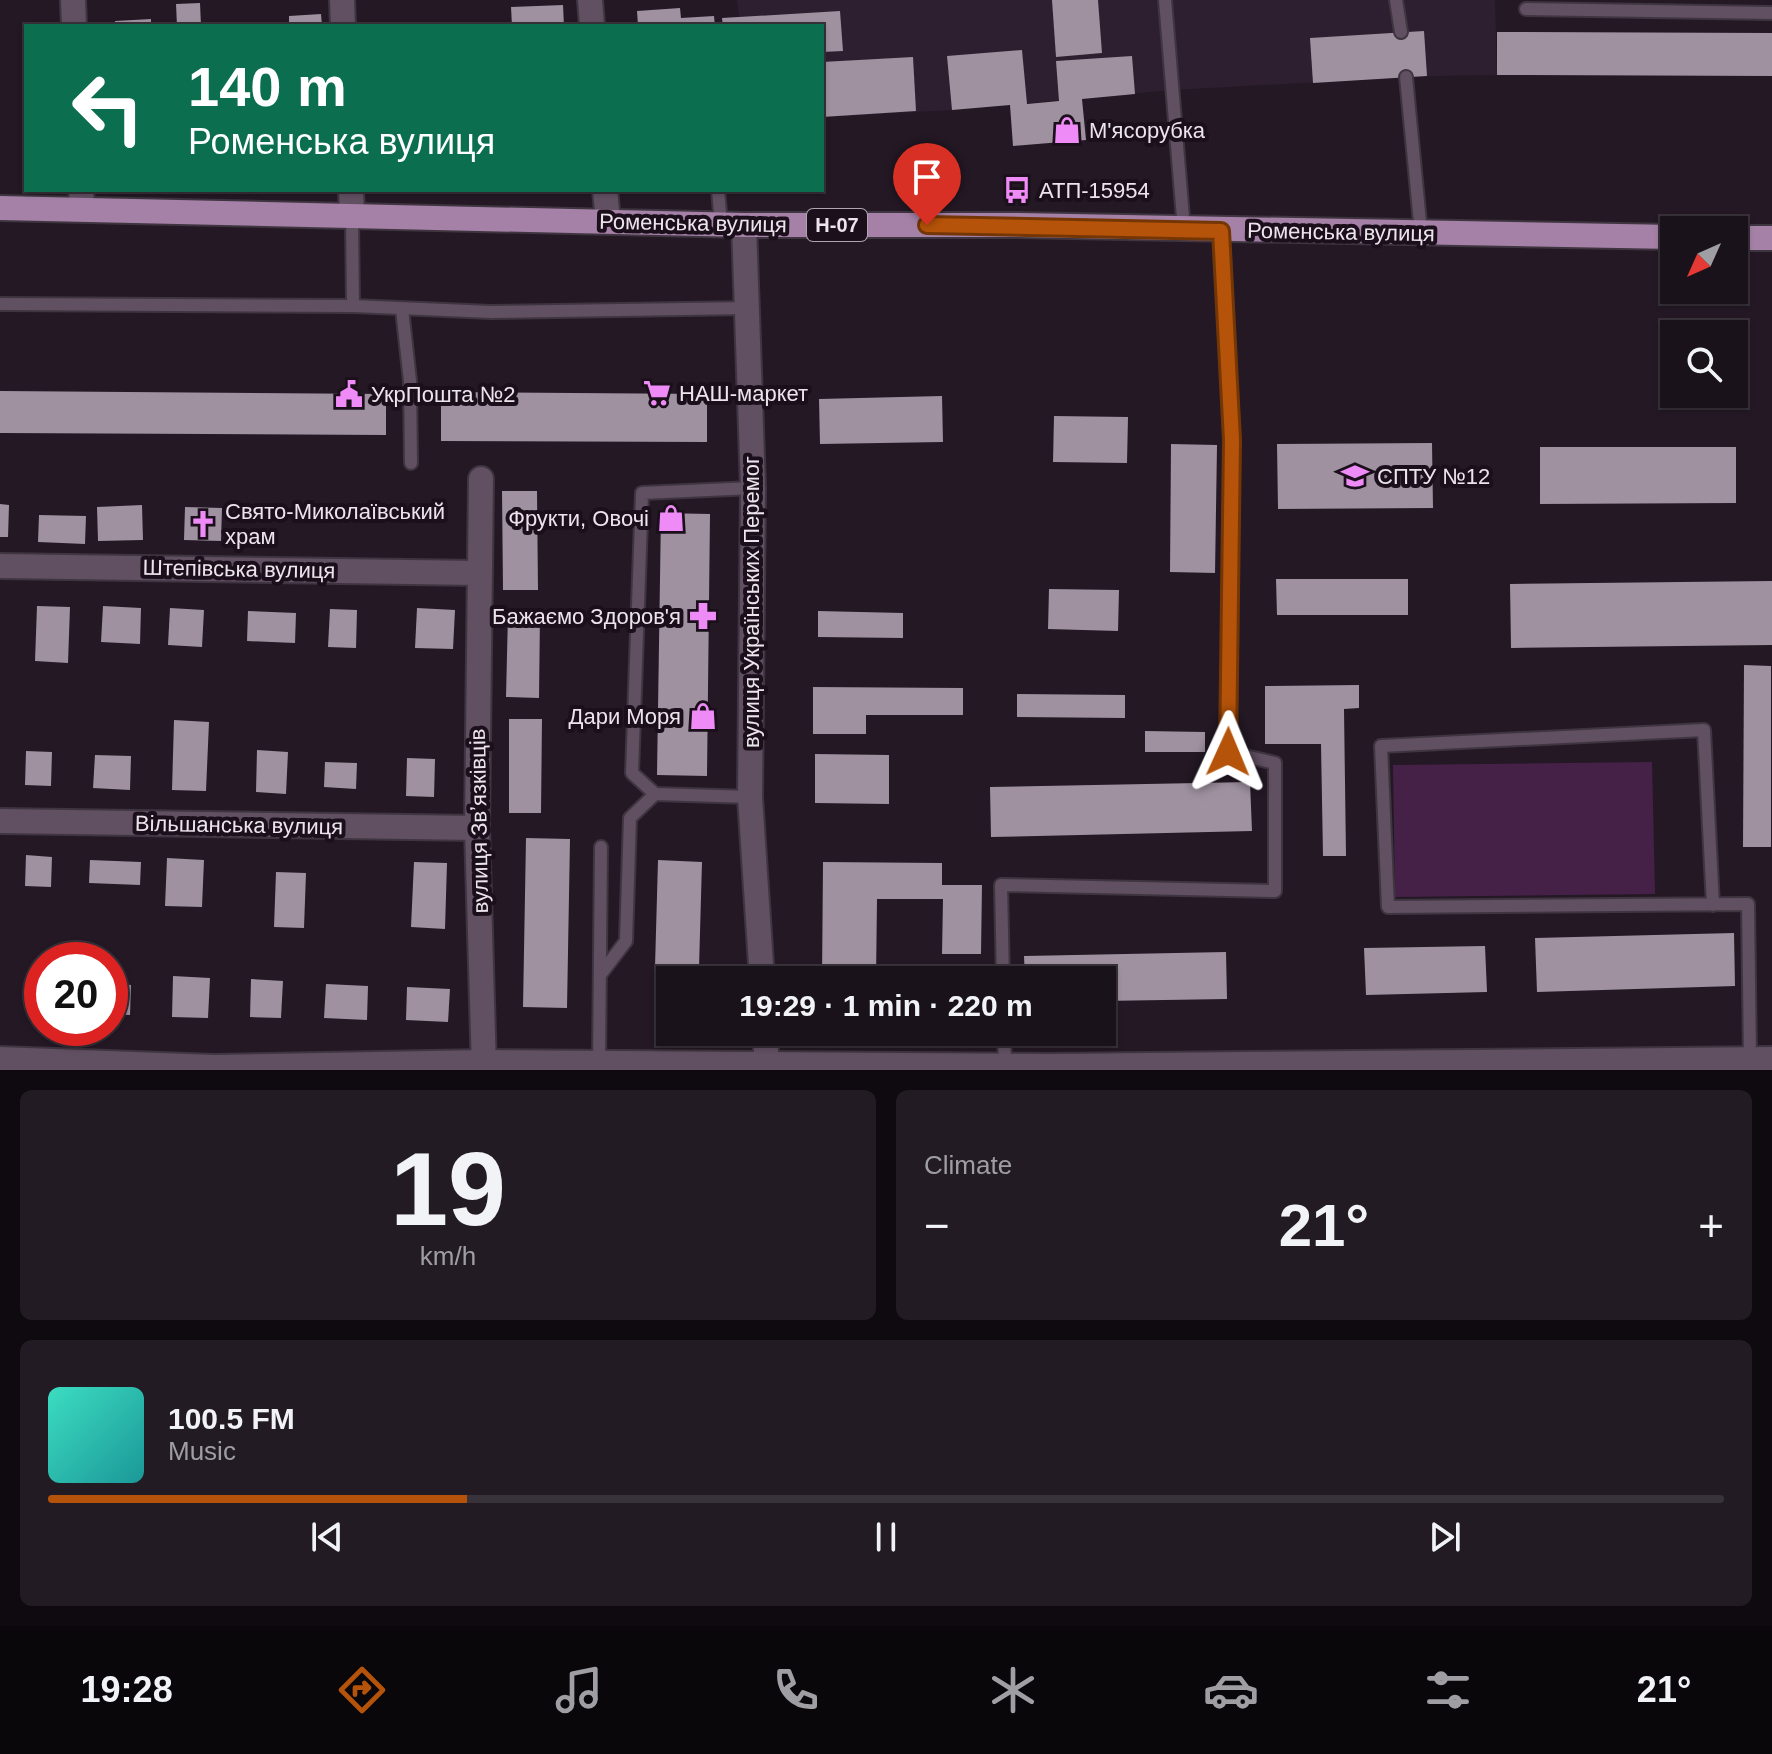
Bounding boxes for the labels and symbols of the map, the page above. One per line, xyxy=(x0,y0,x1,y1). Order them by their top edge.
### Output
shop icon: М'ясорубка xyxy=(1052,115,1082,145)
place label: М'ясорубка xyxy=(1089,118,1206,143)
pin xyxy=(893,143,961,225)
bus stop icon: АТП-15954 xyxy=(1002,175,1032,205)
place label: АТП-15954 xyxy=(1039,178,1150,203)
street label: Роменська вулиця xyxy=(599,209,787,237)
road number: Н-07 xyxy=(807,209,867,241)
north arrow xyxy=(1660,216,1748,304)
street label: Роменська вулиця xyxy=(1247,218,1435,246)
supermarket icon: НАШ-маркет xyxy=(642,378,672,408)
public building icon: УкрПошта №2 xyxy=(334,379,364,409)
place label: НАШ-маркет xyxy=(679,381,808,406)
place label: УкрПошта №2 xyxy=(371,382,516,407)
street label: вулиця Українських Перемог xyxy=(739,456,764,748)
school or university icon: СПТУ №12 xyxy=(1340,461,1370,491)
place label: СПТУ №12 xyxy=(1377,464,1490,489)
place label: Свято-Миколаївський храм xyxy=(225,499,445,549)
shop icon: Фрукти, Овочі xyxy=(656,503,686,533)
place label: Фрукти, Овочі xyxy=(508,506,649,531)
church icon: Свято-Миколаївський храм xyxy=(188,509,218,539)
street label: Штепівська вулиця xyxy=(142,555,336,583)
pharmacy icon: Бажаємо Здоров'я xyxy=(688,601,718,631)
place label: Бажаємо Здоров'я xyxy=(492,604,681,629)
shop icon: Дари Моря xyxy=(688,701,718,731)
place label: Дари Моря xyxy=(569,704,681,729)
position arrow xyxy=(1186,710,1270,794)
street label: вулиця Звʼязківців xyxy=(465,728,493,914)
street label: Вільшанська вулиця xyxy=(135,811,343,839)
speed limit sign: 20 xyxy=(24,942,128,1046)

